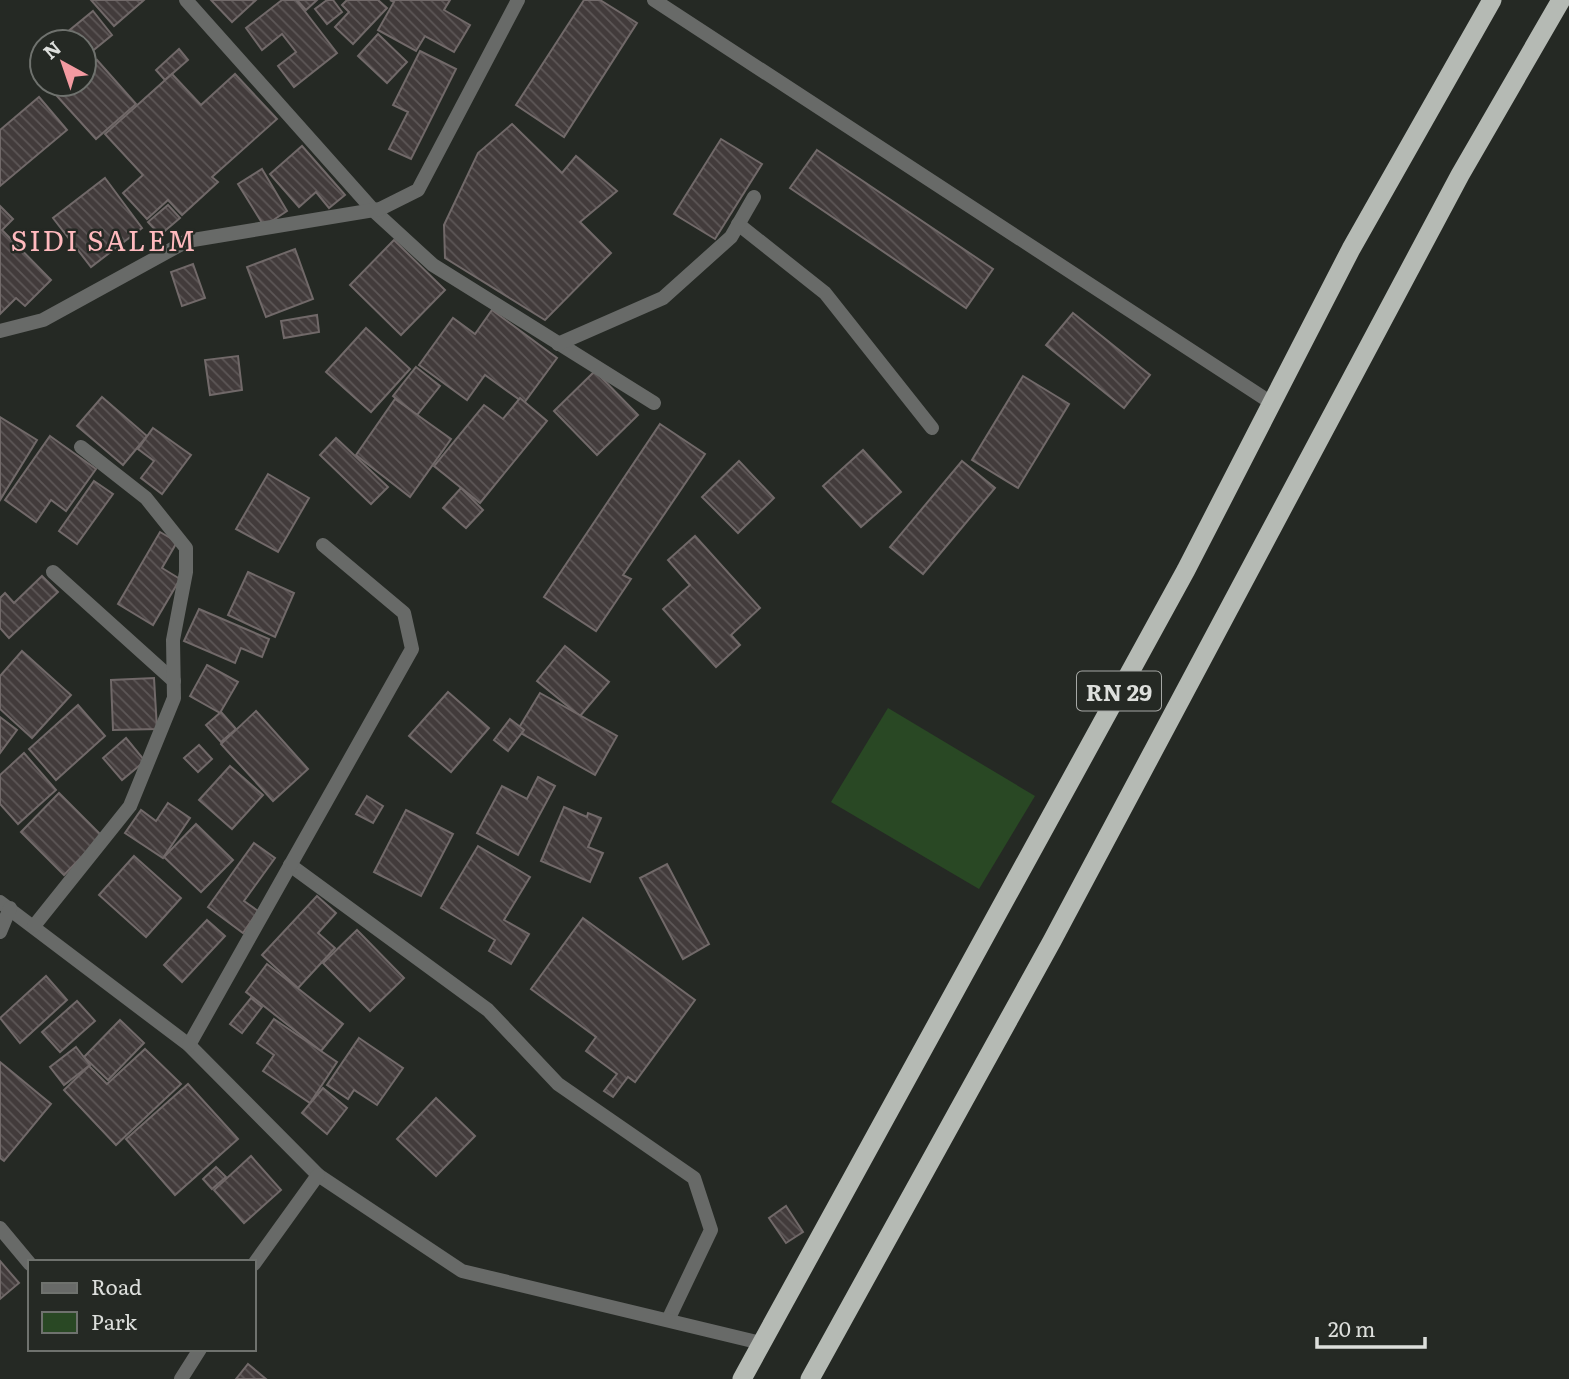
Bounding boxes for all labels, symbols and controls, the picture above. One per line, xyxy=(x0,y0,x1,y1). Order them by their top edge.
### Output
north arrow xyxy=(28,28,98,98)
text: N xyxy=(36,33,67,65)
district label: SIDI SALEM xyxy=(10,218,198,260)
road number: RN 29 xyxy=(1077,671,1161,710)
legend xyxy=(28,1260,256,1351)
text: Road xyxy=(91,1270,142,1301)
text: Park xyxy=(91,1305,137,1336)
scale bar xyxy=(1317,1306,1426,1350)
text: 20 m xyxy=(1328,1312,1375,1343)

